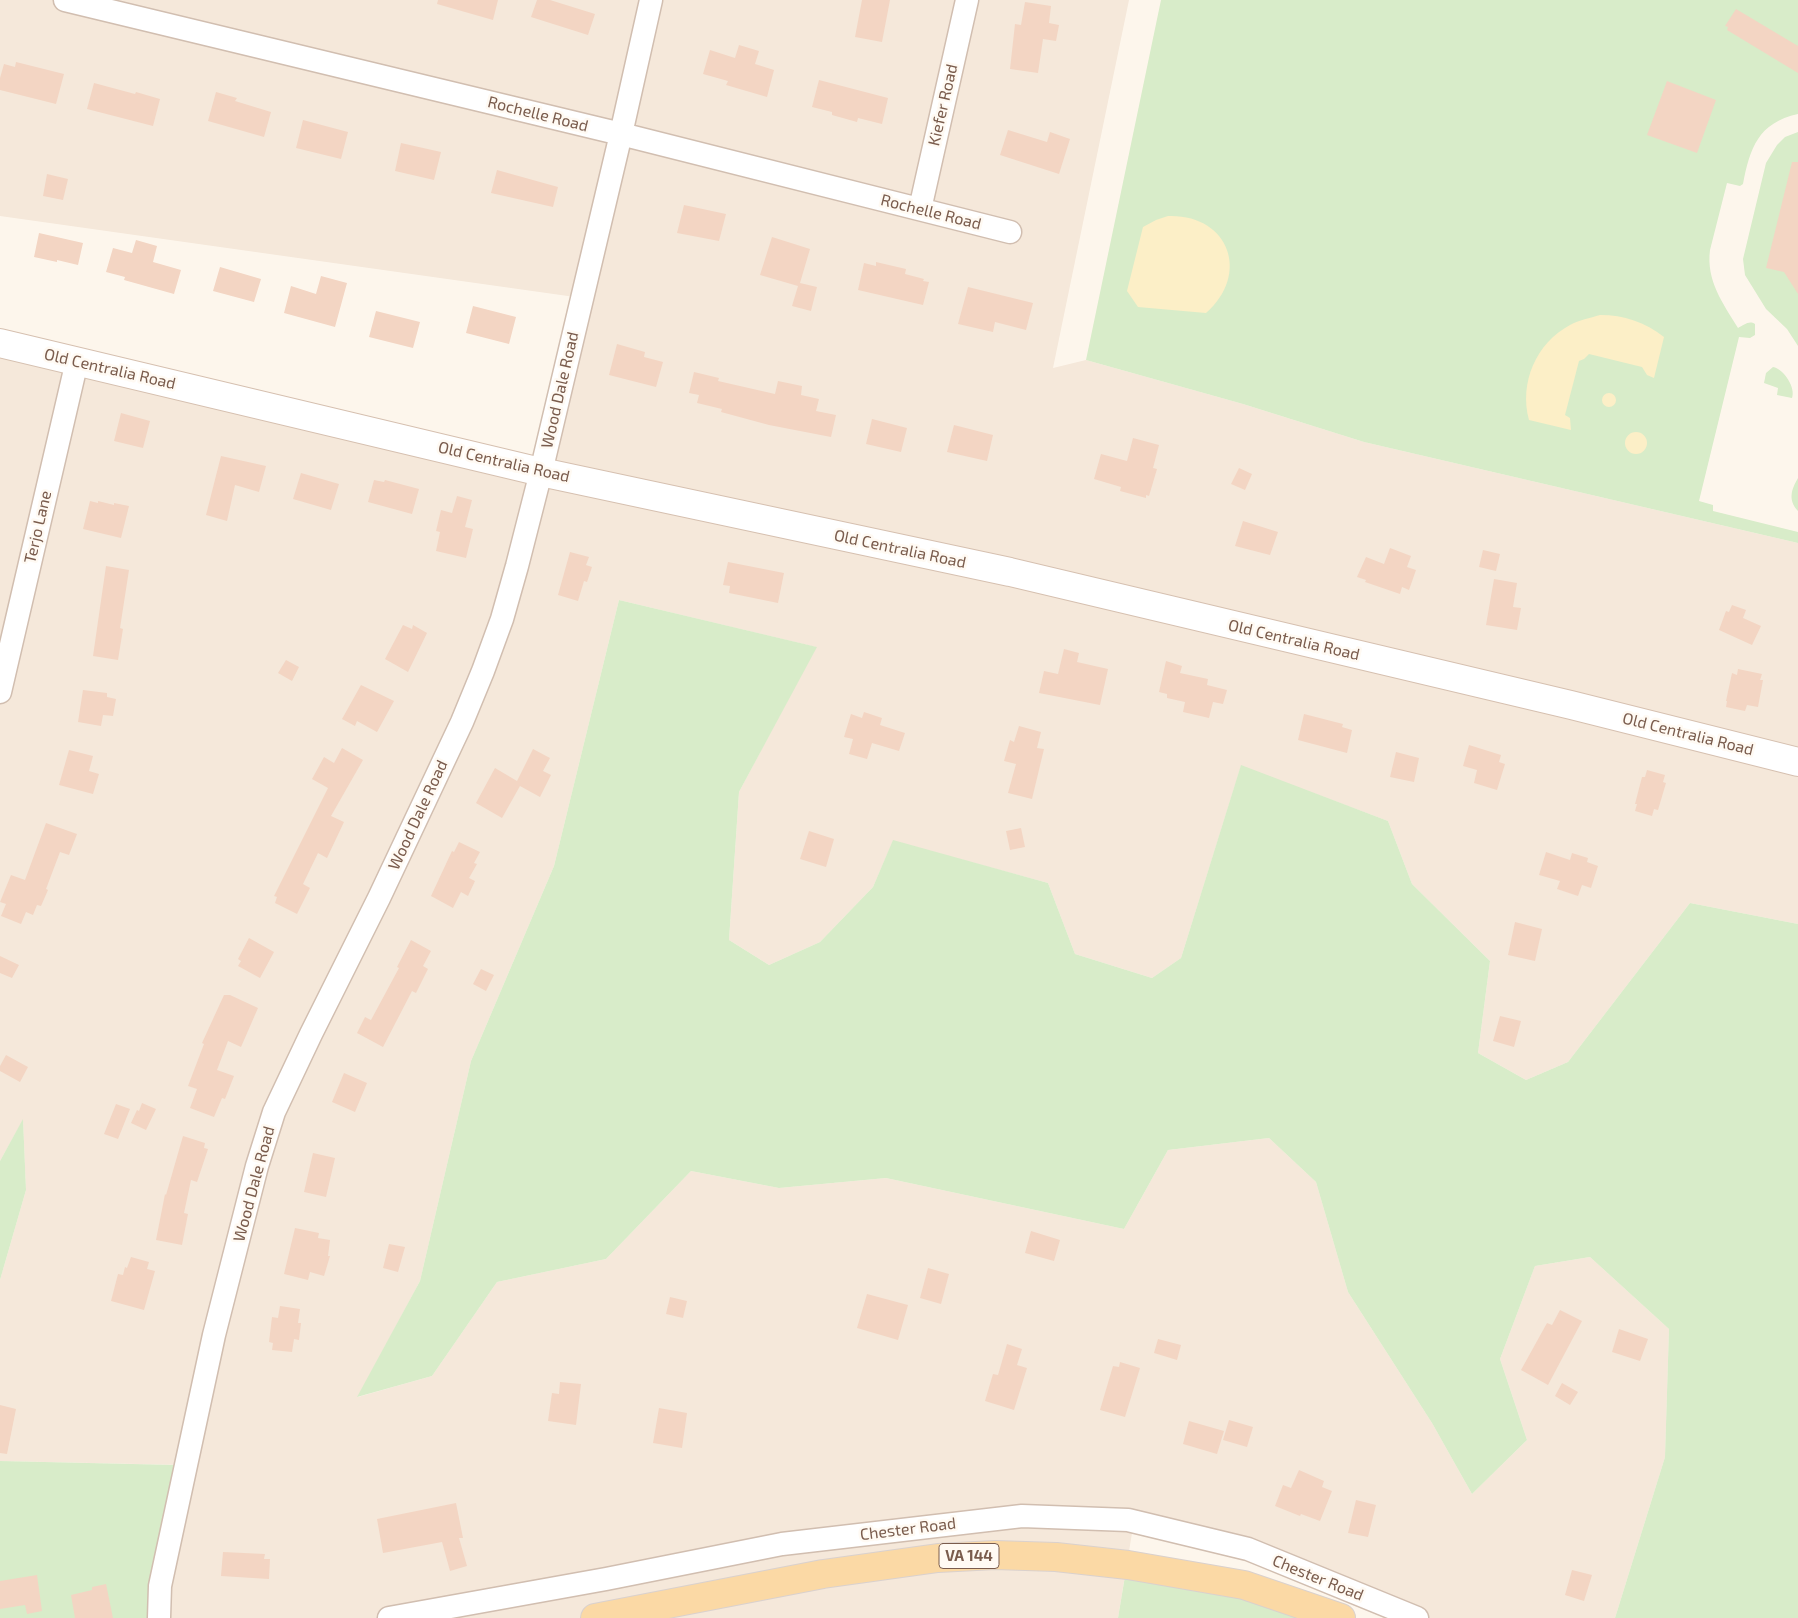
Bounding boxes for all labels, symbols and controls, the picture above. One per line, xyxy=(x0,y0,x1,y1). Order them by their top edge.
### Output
street label: Kiefer Road xyxy=(924,62,962,148)
street label: Rochelle Road xyxy=(486,92,590,136)
street label: Rochelle Road xyxy=(879,190,983,234)
street label: Wood Dale Road xyxy=(537,330,583,450)
street label: Old Centralia Road xyxy=(42,345,178,393)
street label: Old Centralia Road xyxy=(436,438,572,486)
street label: Terjo Lane xyxy=(20,489,56,565)
street label: Old Centralia Road xyxy=(832,526,968,572)
street label: Old Centralia Road xyxy=(1226,616,1362,664)
street label: Old Centralia Road xyxy=(1620,708,1756,760)
street label: Wood Dale Road xyxy=(384,757,452,873)
street label: Wood Dale Road xyxy=(229,1124,279,1244)
street label: Chester Road xyxy=(859,1514,957,1544)
road number: VA 144 xyxy=(939,1544,999,1568)
street label: Chester Road xyxy=(1270,1551,1366,1605)

